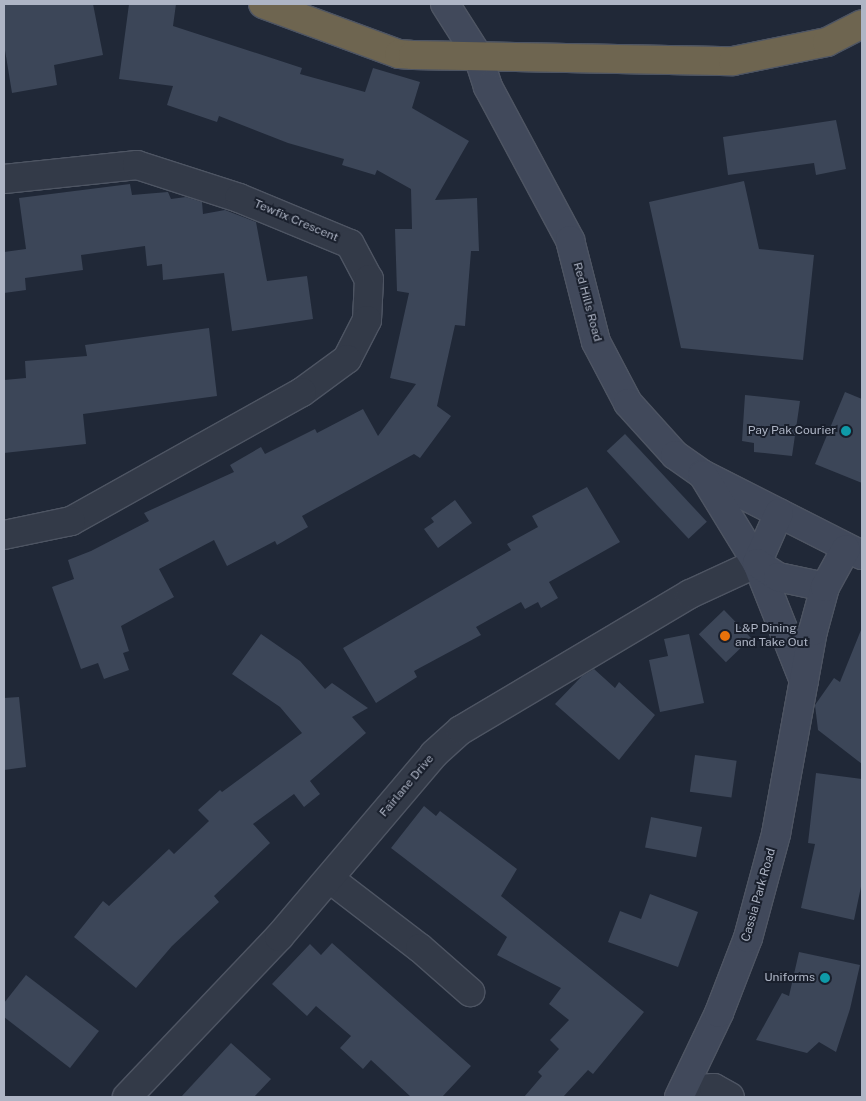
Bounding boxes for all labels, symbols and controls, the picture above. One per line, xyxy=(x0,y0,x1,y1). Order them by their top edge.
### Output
street label: Tewfix Crescent xyxy=(252,197,340,245)
street label: Red Hills Road xyxy=(570,261,604,343)
place label: Pay Pak Courier xyxy=(748,424,836,438)
marker: Pay Pak Courier xyxy=(840,425,852,437)
place label: L&P Dining and Take Out xyxy=(735,622,808,650)
marker: L&P Dining and Take Out xyxy=(719,630,731,642)
street label: Fairlane Drive xyxy=(377,752,437,820)
street label: Cassia Park Road xyxy=(739,847,779,943)
place label: Uniforms xyxy=(764,971,815,985)
marker: Uniforms xyxy=(819,972,831,984)

